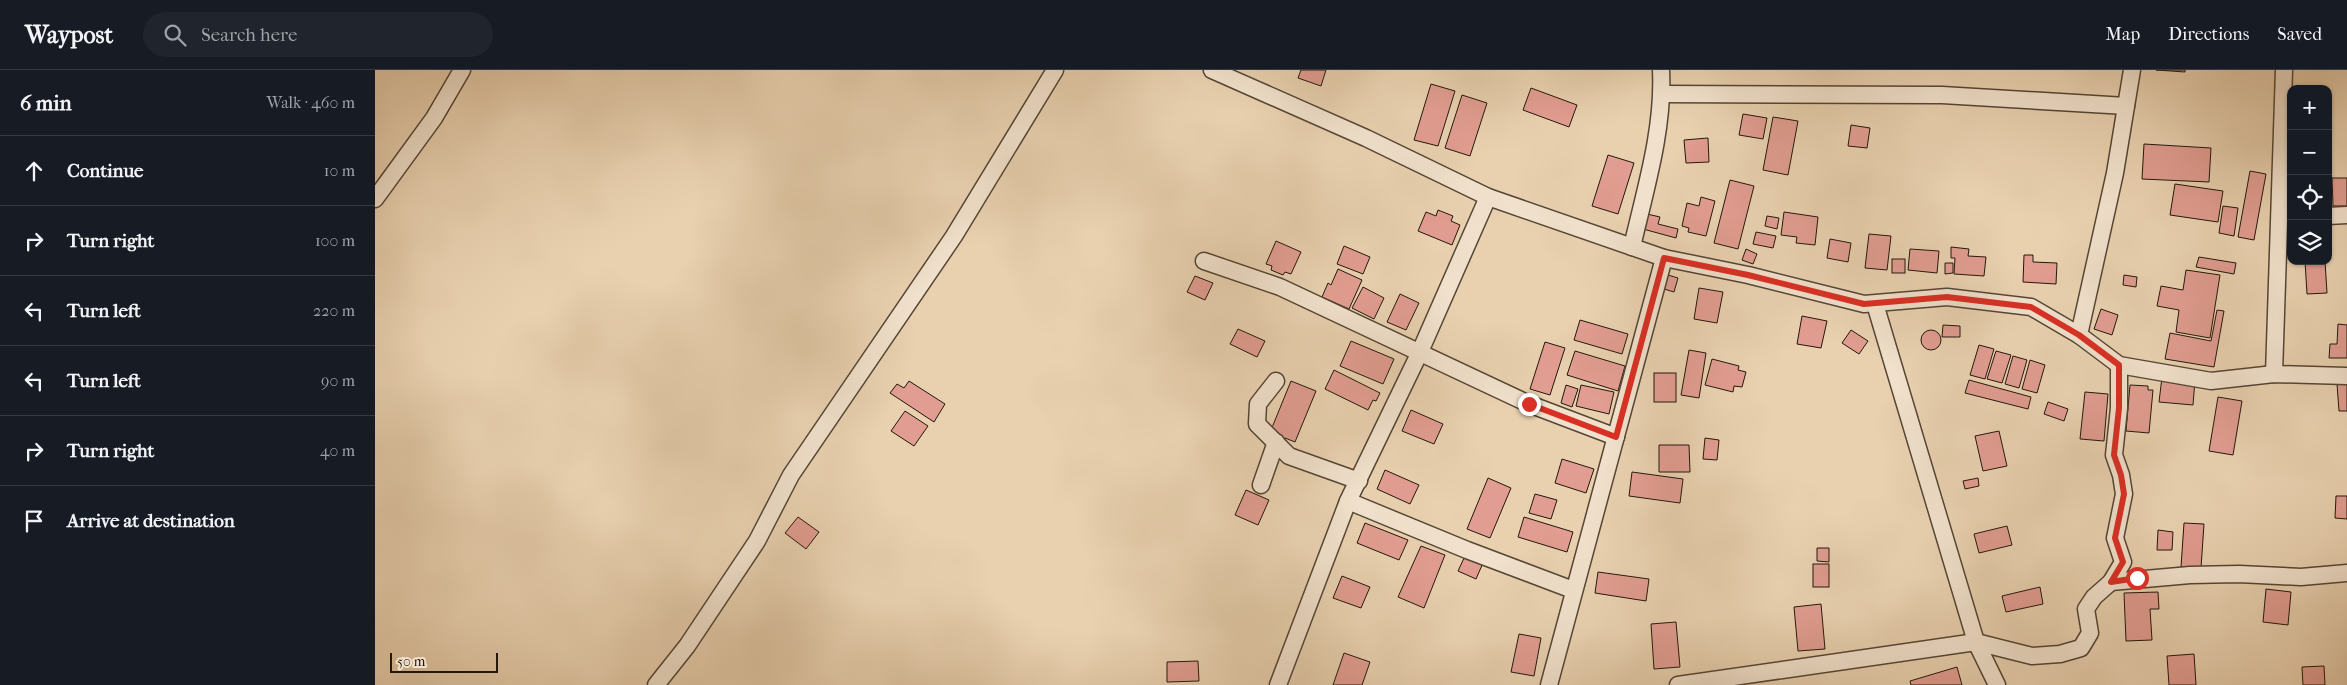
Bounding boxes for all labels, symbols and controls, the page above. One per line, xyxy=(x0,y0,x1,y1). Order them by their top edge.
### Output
search box xyxy=(143,12,493,57)
text: Waypost xyxy=(25,21,113,49)
icon: search xyxy=(161,21,189,49)
text: Search here xyxy=(201,24,297,46)
text: Map xyxy=(2106,24,2140,45)
text: Directions xyxy=(2168,24,2249,45)
text: Saved xyxy=(2277,24,2322,45)
map controls xyxy=(2287,85,2332,265)
button: + xyxy=(2287,85,2332,130)
text: 6 min xyxy=(20,91,72,115)
text: Walk · 460 m xyxy=(267,93,355,112)
button: − xyxy=(2287,130,2332,175)
icon: ahead xyxy=(20,157,48,185)
text: Continue xyxy=(67,160,143,182)
text: 10 m xyxy=(324,161,355,180)
button: locate xyxy=(2287,175,2332,220)
button: layers xyxy=(2287,220,2332,265)
icon: right xyxy=(20,227,48,255)
text: Turn right xyxy=(67,230,154,252)
text: 100 m xyxy=(315,231,355,250)
icon: left xyxy=(20,297,48,325)
text: Turn left xyxy=(67,300,141,322)
text: 220 m xyxy=(313,301,355,320)
icon: left xyxy=(20,367,48,395)
text: Turn left xyxy=(67,370,141,392)
text: 90 m xyxy=(321,371,355,390)
route end xyxy=(1518,393,1541,416)
icon: right xyxy=(20,437,48,465)
text: Turn right xyxy=(67,440,154,462)
text: 40 m xyxy=(320,441,355,460)
icon: arrive xyxy=(20,507,48,535)
text: Arrive at destination xyxy=(67,510,235,532)
route start xyxy=(2126,567,2149,590)
scale bar xyxy=(390,650,497,673)
text: 50 m xyxy=(397,653,425,670)

